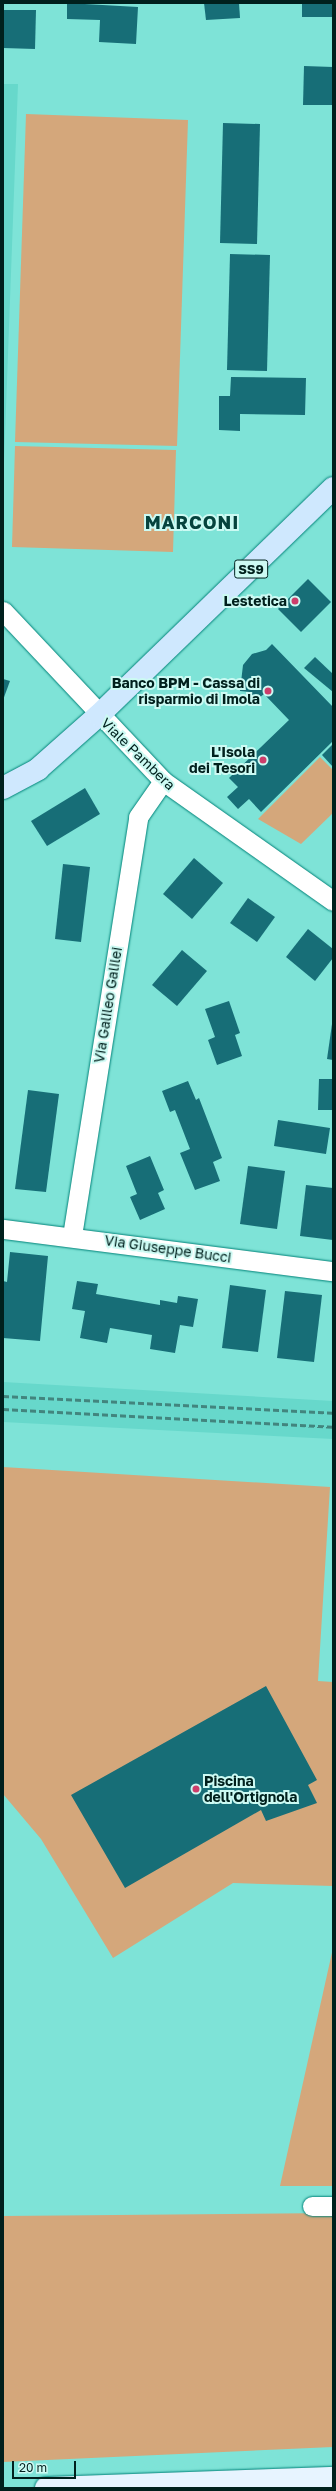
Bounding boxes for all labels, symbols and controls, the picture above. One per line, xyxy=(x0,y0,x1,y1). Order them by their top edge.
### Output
district label: MARCONI xyxy=(145,511,239,533)
road number: SS9 xyxy=(234,558,268,580)
place label: Lestetica xyxy=(224,593,287,609)
marker: Lestetica xyxy=(290,596,300,606)
place label: Banco BPM - Cassa di risparmio di Imola xyxy=(112,675,260,708)
marker: Banco BPM - Cassa di risparmio di Imola xyxy=(263,686,273,696)
street label: Viale Pambera xyxy=(98,715,178,793)
place label: L'Isola dei Tesori xyxy=(189,744,255,776)
marker: L'Isola dei Tesori xyxy=(258,755,268,765)
street label: Via Galileo Galilei xyxy=(91,946,125,1064)
street label: Via Giuseppe Bucci xyxy=(104,1232,232,1266)
place label: Piscina dell'Ortignola xyxy=(204,1773,297,1806)
marker: Piscina dell'Ortignola xyxy=(191,1784,201,1794)
scale bar xyxy=(14,2453,78,2479)
text: 20 m xyxy=(19,2460,47,2475)

